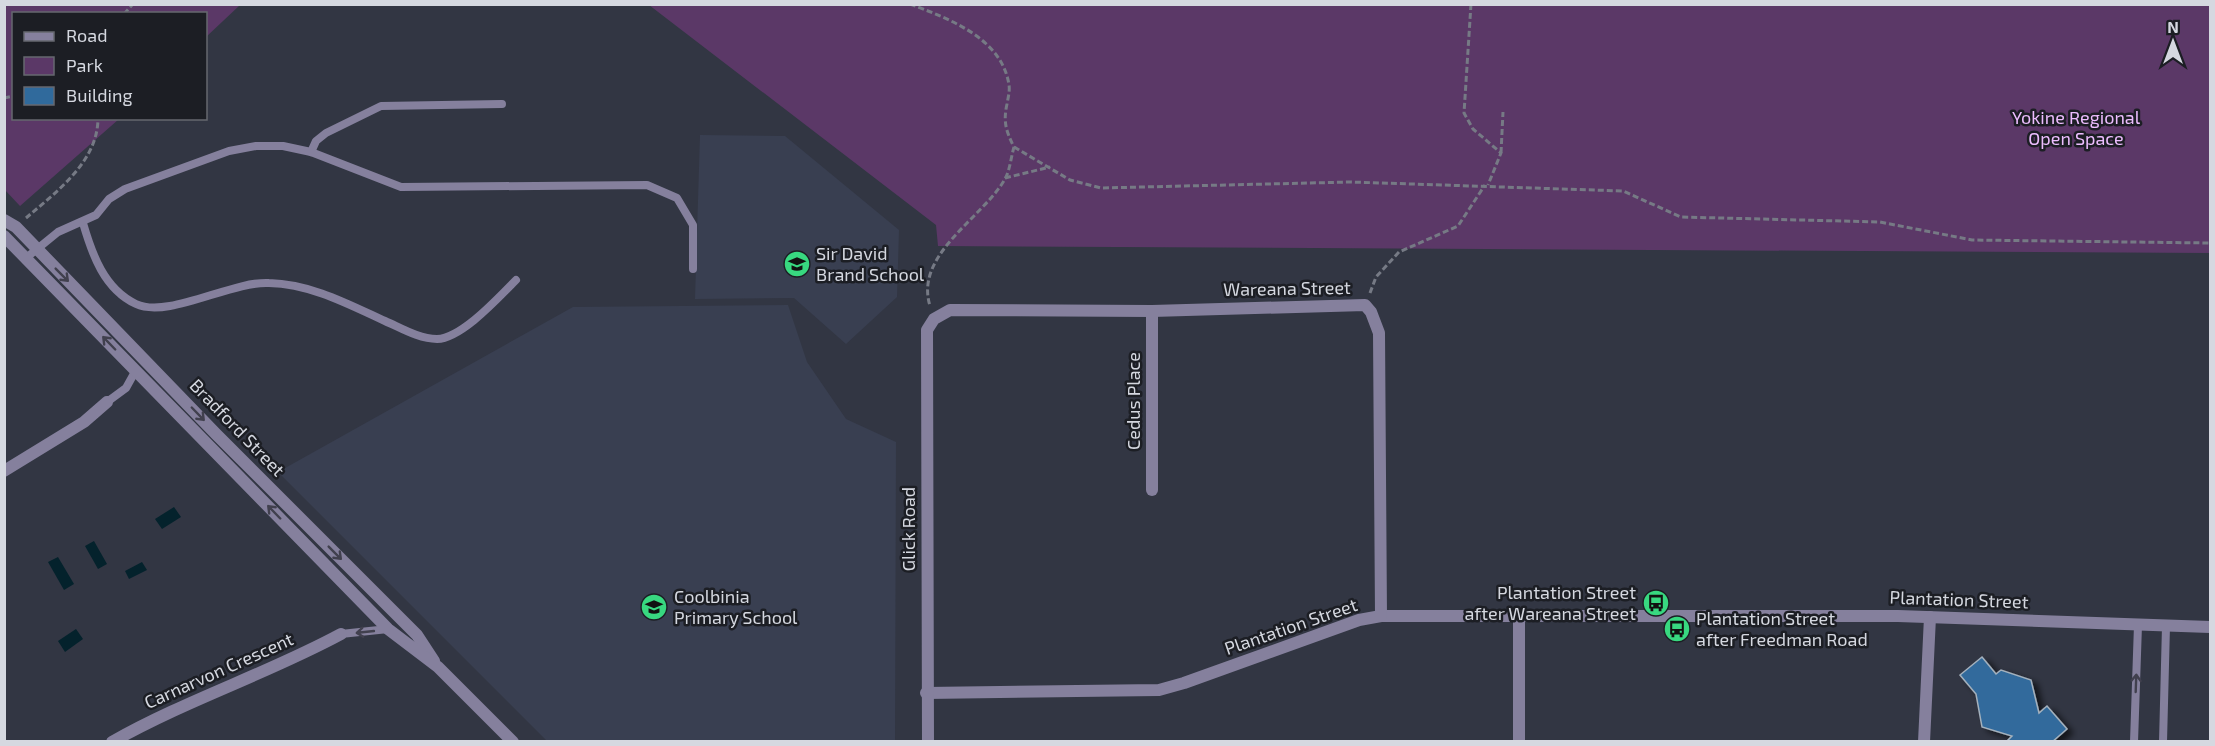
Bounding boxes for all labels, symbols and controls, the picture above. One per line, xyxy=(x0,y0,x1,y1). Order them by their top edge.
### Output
legend xyxy=(12,12,207,120)
north arrow xyxy=(2143,12,2203,72)
text: N xyxy=(2167,17,2179,36)
text: Road xyxy=(66,24,107,46)
text: Park xyxy=(66,54,103,76)
text: Building xyxy=(66,84,133,106)
park label: Yokine Regional Open Space xyxy=(2012,106,2141,149)
place label: Sir David Brand School xyxy=(816,242,925,285)
school or university icon: Sir David Brand School xyxy=(782,249,812,279)
one-way arrow xyxy=(54,267,69,282)
street label: Wareana Street xyxy=(1223,276,1351,300)
one-way arrow xyxy=(102,335,116,350)
street label: Cedus Place xyxy=(1122,352,1144,450)
street label: Bradford Street xyxy=(186,374,290,481)
one-way arrow xyxy=(190,407,205,422)
street label: Glick Road xyxy=(897,487,919,571)
one-way arrow xyxy=(267,505,282,520)
one-way arrow xyxy=(327,545,342,560)
place label: Plantation Street after Wareana Street xyxy=(1464,581,1636,624)
place label: Coolbinia Primary School xyxy=(674,585,798,628)
street label: Plantation Street xyxy=(1889,586,2029,612)
bus stop icon: Plantation Street after Wareana Street xyxy=(1641,588,1671,618)
school or university icon: Coolbinia Primary School xyxy=(639,592,669,622)
street label: Plantation Street xyxy=(1221,593,1360,659)
place label: Plantation Street after Freedman Road xyxy=(1696,607,1868,650)
bus stop icon: Plantation Street after Freedman Road xyxy=(1662,614,1692,644)
street label: Carnarvon Crescent xyxy=(141,627,297,713)
one-way arrow xyxy=(355,627,375,638)
one-way arrow xyxy=(2131,674,2142,694)

